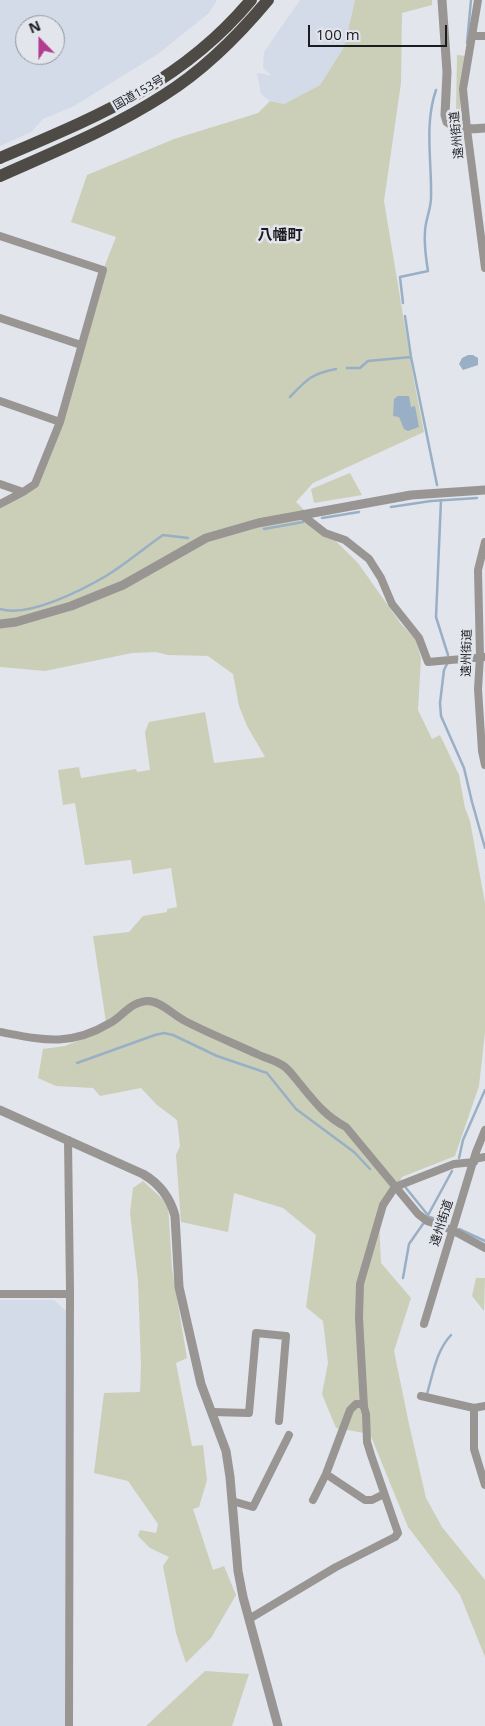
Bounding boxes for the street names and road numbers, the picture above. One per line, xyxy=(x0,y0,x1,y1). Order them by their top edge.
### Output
street label: 国道153号 xyxy=(111,73,167,113)
street label: 遠州街道 xyxy=(447,110,467,160)
street label: 遠州街道 xyxy=(459,629,475,677)
street label: 遠州街道 xyxy=(428,1198,456,1248)

